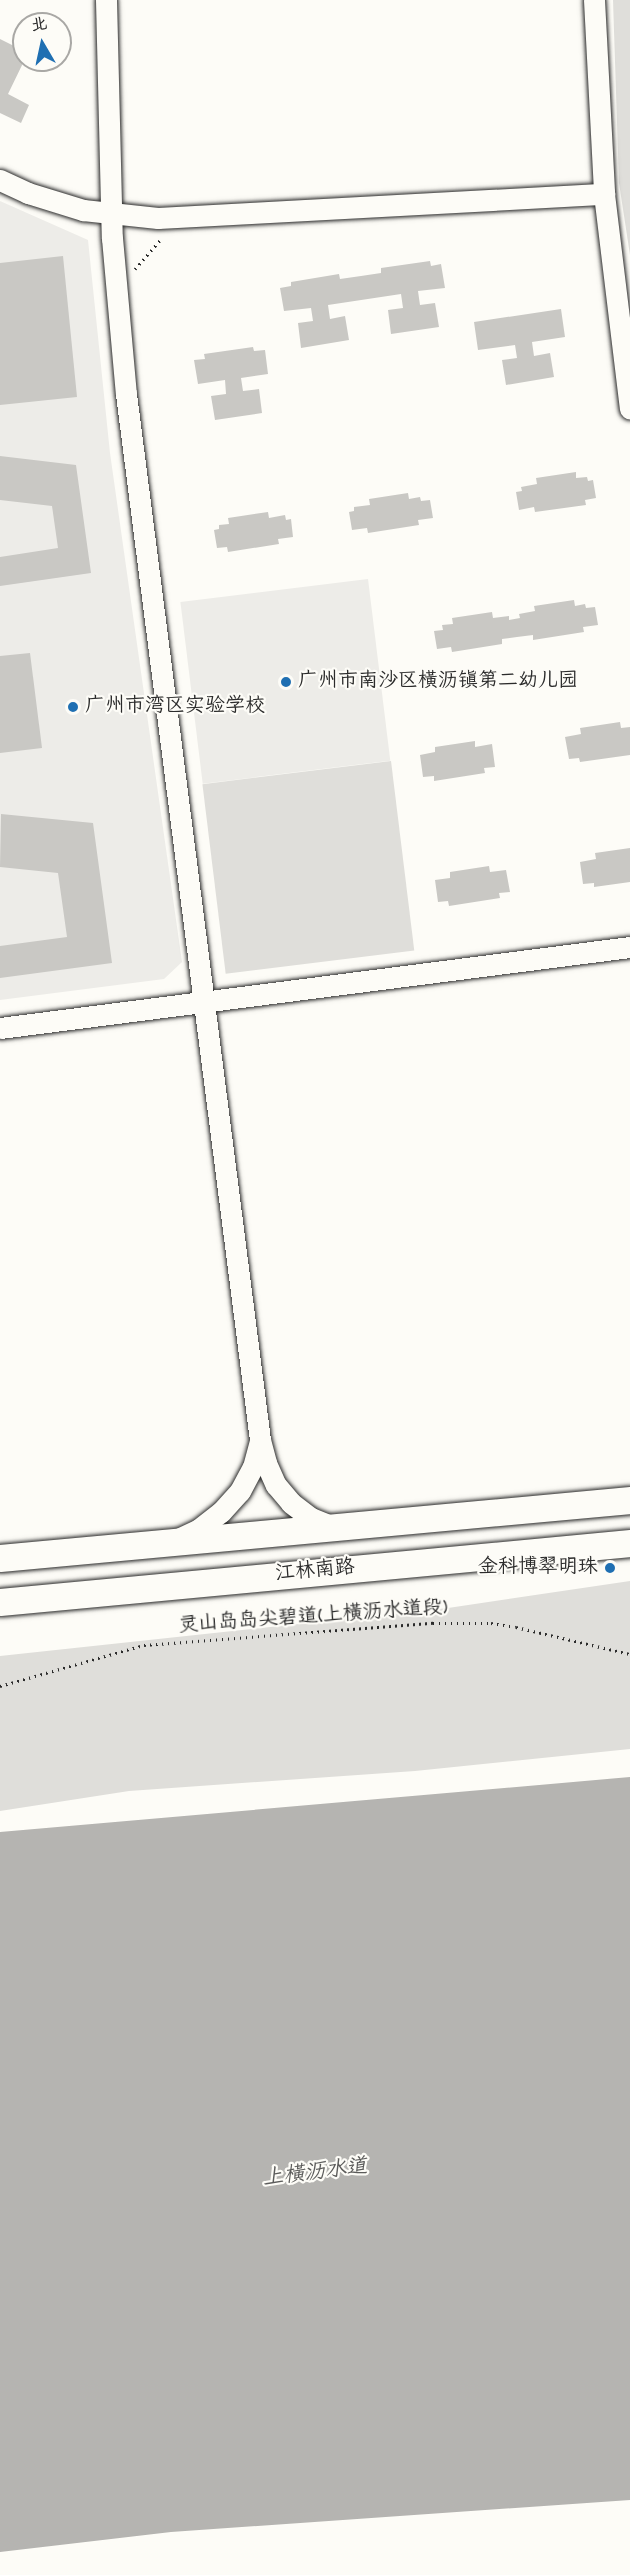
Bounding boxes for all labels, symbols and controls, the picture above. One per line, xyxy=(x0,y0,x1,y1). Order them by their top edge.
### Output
north arrow xyxy=(12,12,72,72)
text: 北 xyxy=(30,13,49,38)
place label: 广州市南沙区横沥镇第二幼儿园 xyxy=(298,670,578,694)
marker: 广州市南沙区横沥镇第二幼儿园 xyxy=(279,675,293,689)
place label: 广州市湾区实验学校 xyxy=(85,695,265,719)
marker: 广州市湾区实验学校 xyxy=(66,700,80,714)
place label: 金科博翠明珠 xyxy=(478,1556,598,1580)
street label: 江林南路 xyxy=(274,1557,356,1587)
marker: 金科博翠明珠 xyxy=(603,1561,617,1575)
street label: 灵山岛岛尖碧道(上横沥水道段) xyxy=(177,1597,449,1639)
water label: 上横沥水道 xyxy=(261,2155,369,2193)

